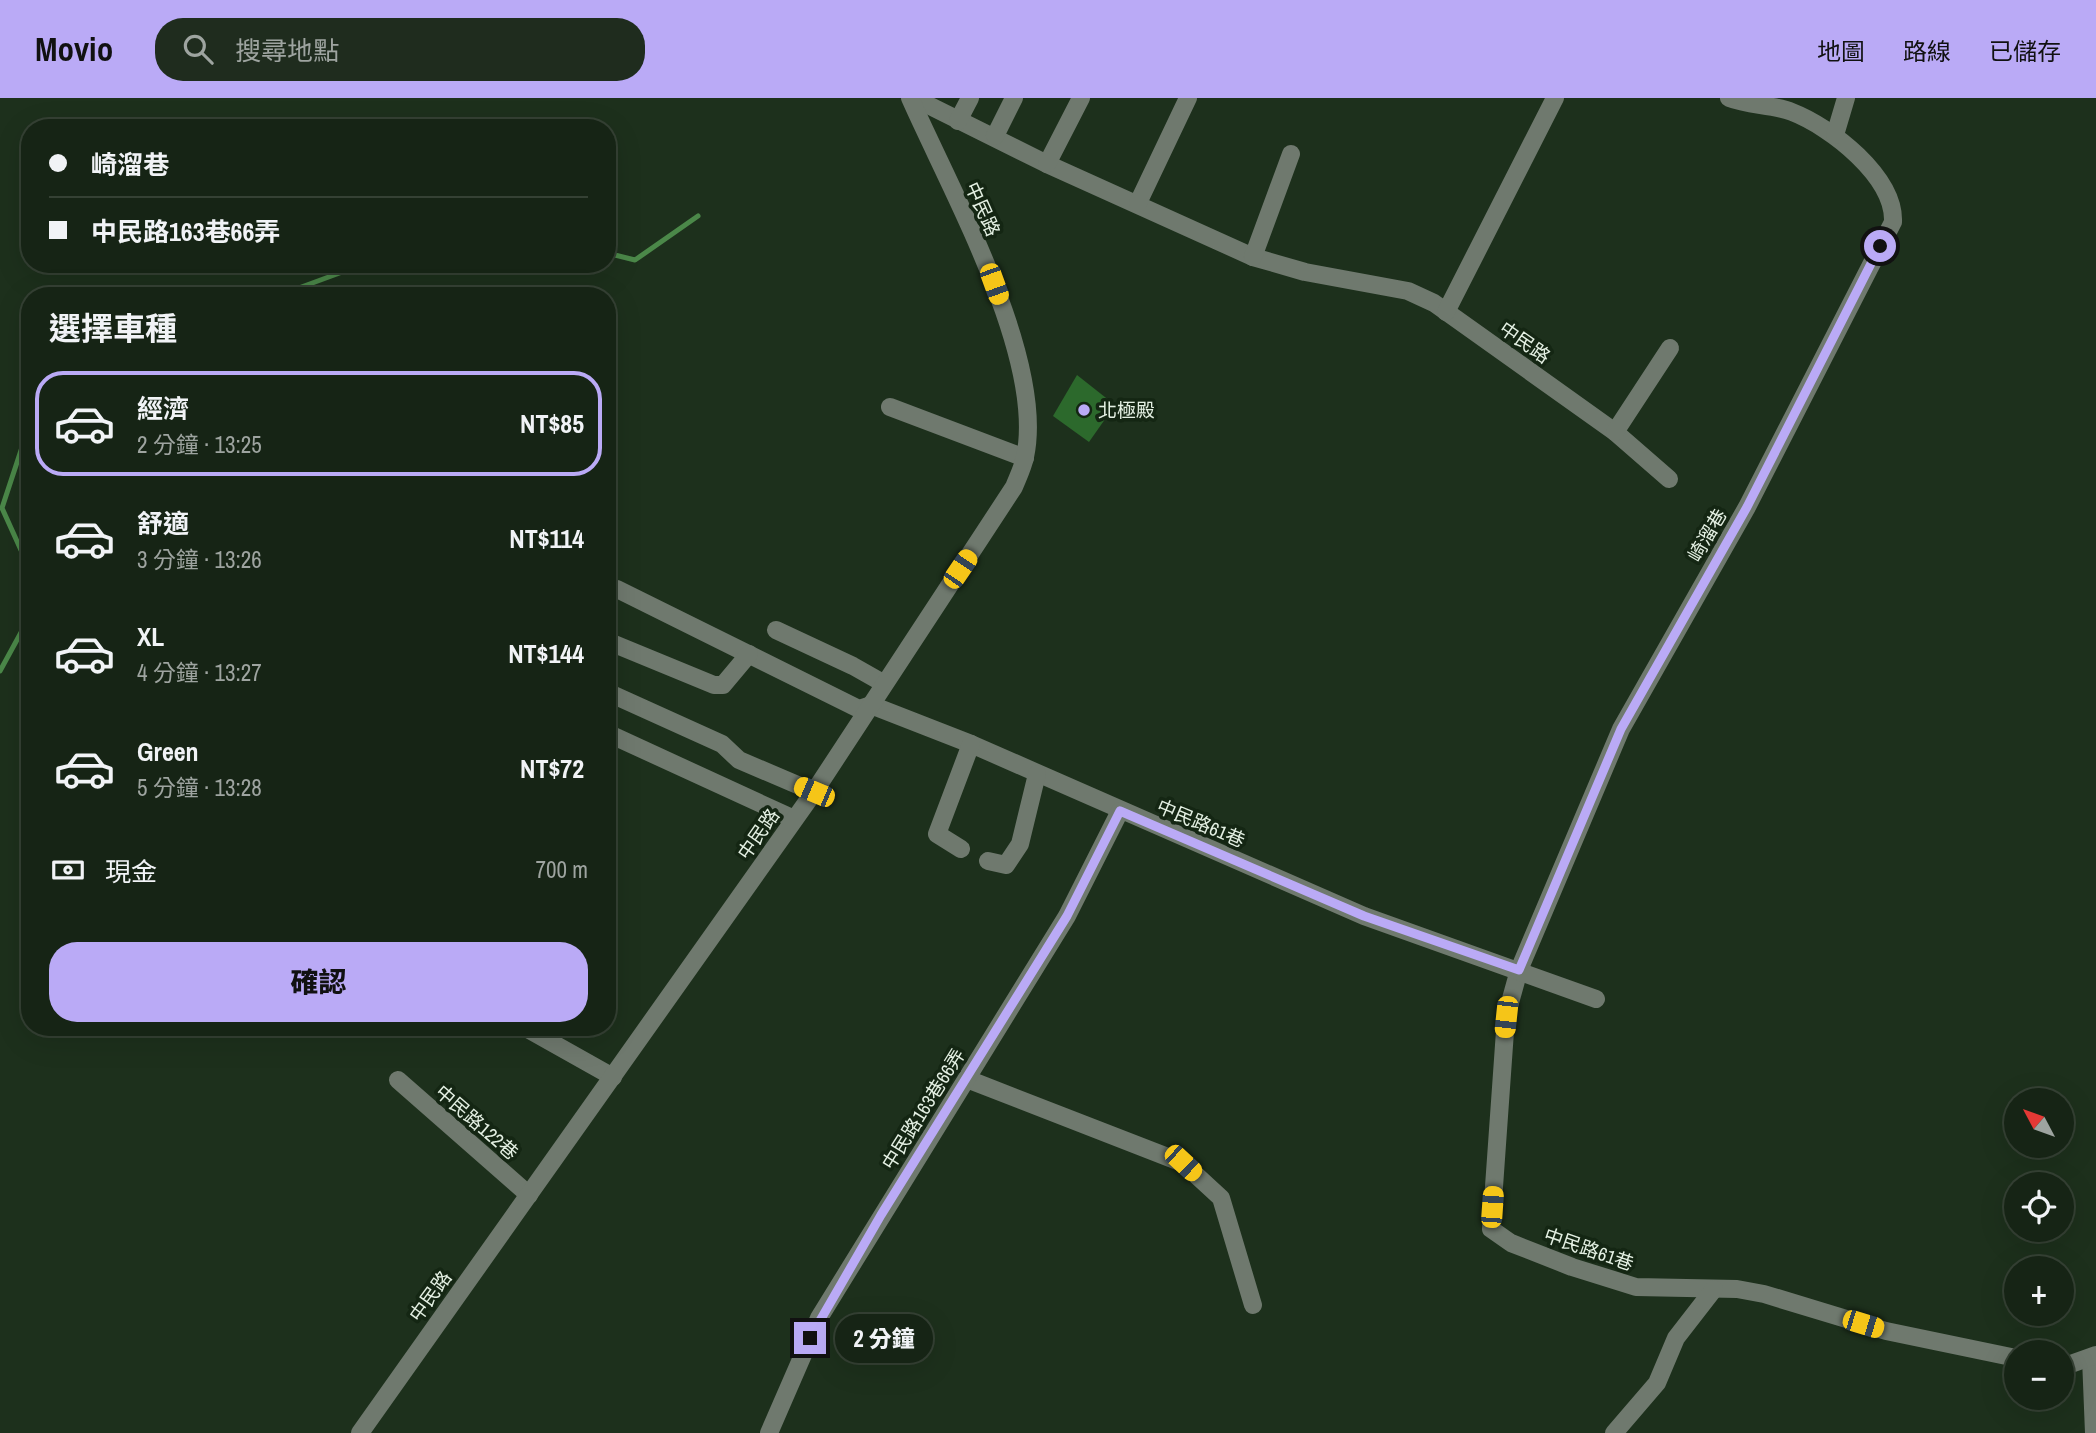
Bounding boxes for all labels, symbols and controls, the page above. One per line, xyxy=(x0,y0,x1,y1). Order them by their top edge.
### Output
search box xyxy=(155,18,645,81)
text: Movio xyxy=(35,27,113,71)
icon: search xyxy=(179,30,217,68)
text: 搜尋地點 xyxy=(235,33,339,68)
text: 地圖 xyxy=(1817,35,1865,67)
text: 路線 xyxy=(1903,35,1951,67)
text: 已儲存 xyxy=(1989,35,2061,67)
text: 崎溜巷 xyxy=(91,147,169,182)
street label: 中民路 xyxy=(960,178,1006,240)
text: 中民路163巷66弄 xyxy=(91,214,280,249)
route start xyxy=(1864,230,1896,262)
car xyxy=(977,261,1012,307)
text: 選擇車種 xyxy=(49,307,177,350)
street label: 中民路 xyxy=(1494,315,1556,369)
text: 經濟 xyxy=(137,391,189,426)
icon: car xyxy=(53,392,116,455)
place label: 北極殿 xyxy=(1098,397,1155,423)
marker: 北極殿 xyxy=(1076,402,1092,418)
text: NT$85 xyxy=(520,406,584,441)
text: 2 分鐘 · 13:25 xyxy=(137,429,262,460)
street label: 崎溜巷 xyxy=(1681,504,1733,566)
text: 舒適 xyxy=(137,506,189,541)
icon: car xyxy=(53,507,116,570)
text: NT$114 xyxy=(509,521,584,556)
text: 3 分鐘 · 13:26 xyxy=(137,544,262,575)
car xyxy=(940,546,981,592)
text: XL xyxy=(137,619,164,654)
icon: car xyxy=(53,622,116,685)
text: NT$144 xyxy=(508,636,584,671)
text: 4 分鐘 · 13:27 xyxy=(137,657,262,688)
text: Green xyxy=(137,734,199,769)
icon: car xyxy=(53,737,116,800)
text: NT$72 xyxy=(520,751,584,786)
text: 5 分鐘 · 13:28 xyxy=(137,772,262,803)
car xyxy=(791,774,838,810)
street label: 中民路61巷 xyxy=(1153,793,1249,853)
street label: 中民路 xyxy=(731,803,785,865)
icon: cash xyxy=(49,851,87,889)
text: 現金 xyxy=(105,854,157,889)
text: 700 m xyxy=(536,854,588,885)
button: 確認 xyxy=(49,942,588,1022)
car xyxy=(1494,995,1519,1039)
street label: 中民路163巷66弄 xyxy=(875,1043,971,1175)
street label: 中民路122巷 xyxy=(430,1079,524,1165)
north arrow xyxy=(2004,1088,2074,1158)
map controls xyxy=(2004,1088,2074,1410)
car xyxy=(1161,1141,1206,1185)
button: locate xyxy=(2004,1172,2074,1242)
car xyxy=(1481,1185,1504,1229)
street label: 中民路61巷 xyxy=(1541,1222,1637,1276)
button: + xyxy=(2004,1256,2074,1326)
street label: 中民路 xyxy=(403,1265,457,1327)
car xyxy=(1840,1308,1887,1340)
callout: 2 分鐘 xyxy=(834,1314,932,1362)
route end xyxy=(794,1322,826,1354)
text: 2 分鐘 xyxy=(853,1323,915,1354)
button: − xyxy=(2004,1340,2074,1410)

